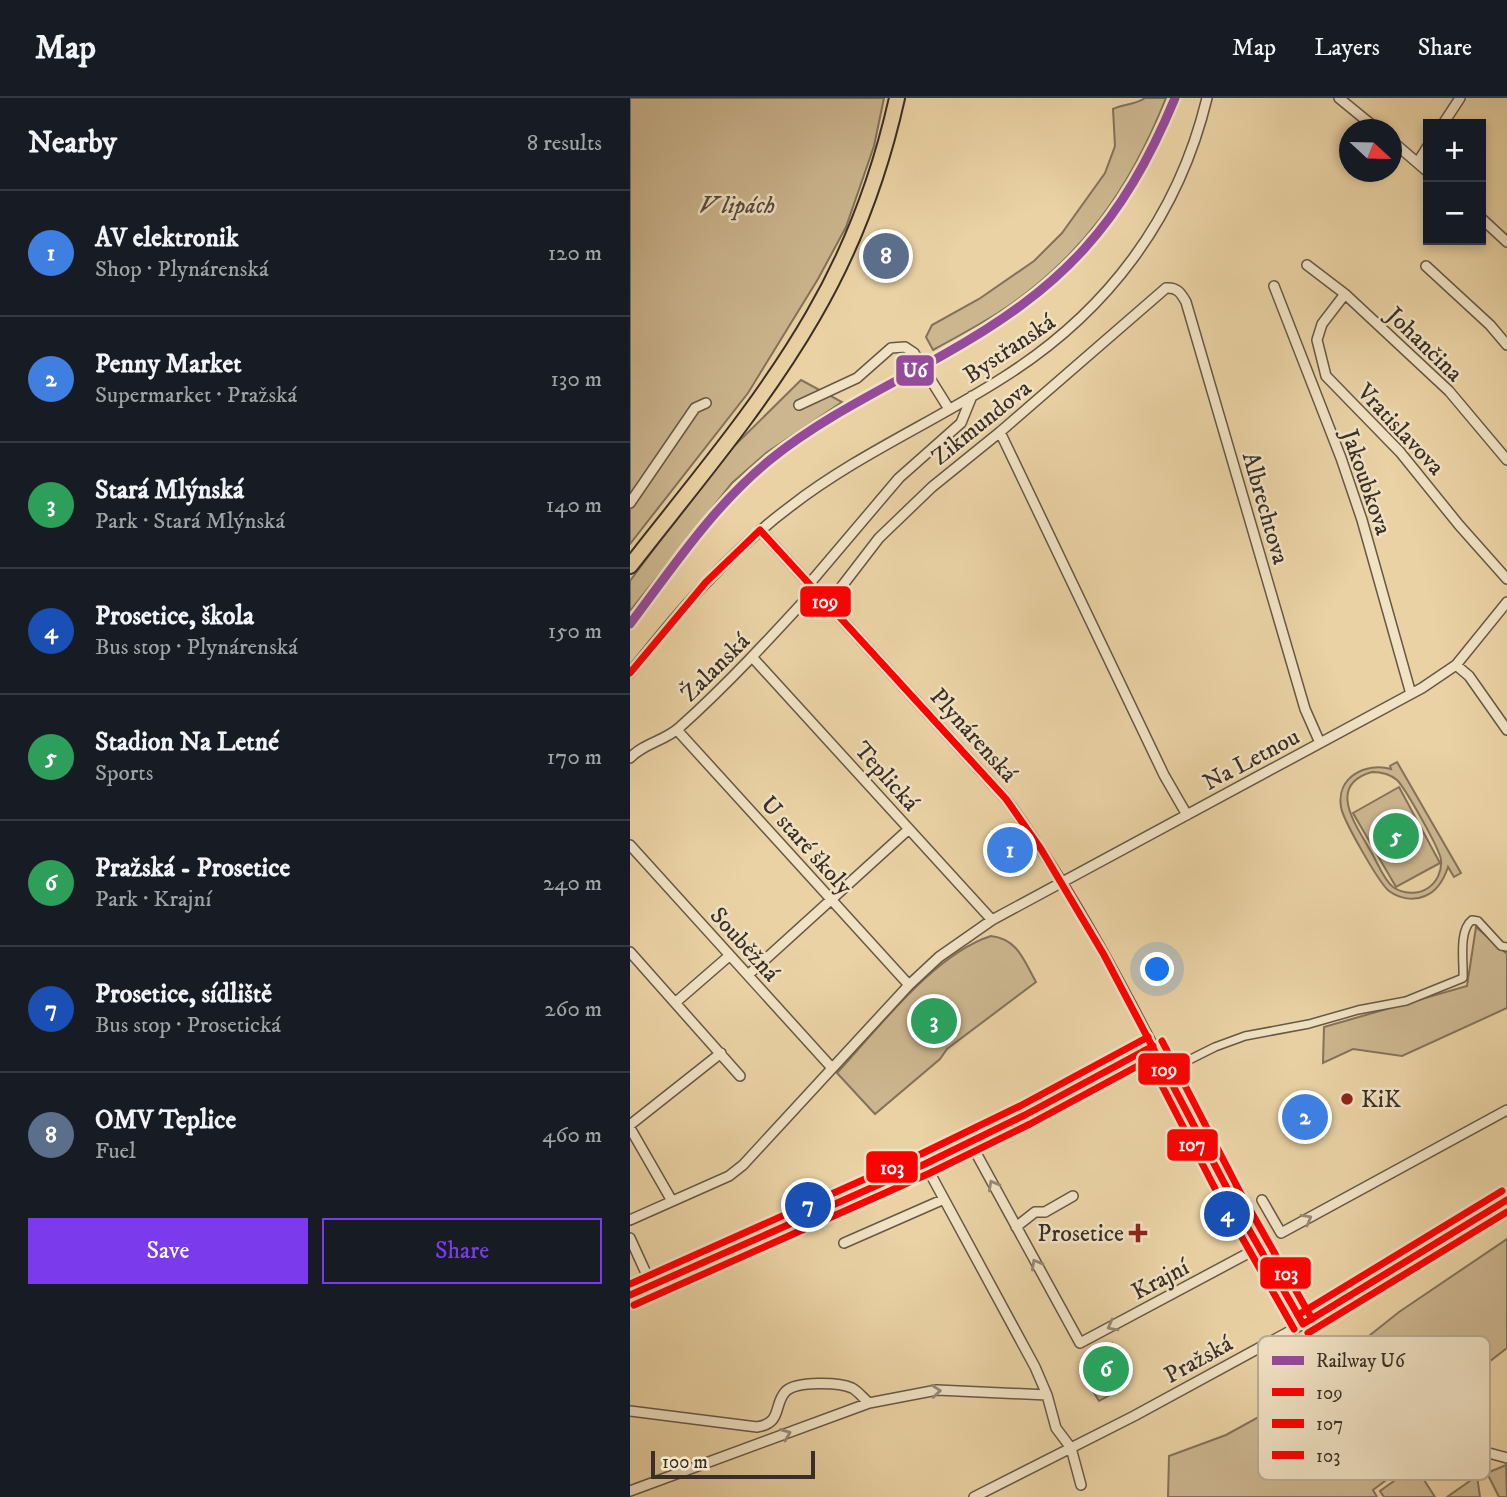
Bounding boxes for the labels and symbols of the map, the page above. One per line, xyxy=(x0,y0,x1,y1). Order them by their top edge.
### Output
north arrow xyxy=(1339,119,1402,182)
park label: V lipách xyxy=(699,191,775,221)
pin: 8 xyxy=(863,230,909,282)
street label: Johančina xyxy=(1378,299,1470,389)
street label: Bystřanská xyxy=(958,307,1062,390)
line badge: U6 xyxy=(895,354,935,387)
text: U6 xyxy=(903,360,928,383)
street label: Zikmundova xyxy=(926,373,1038,472)
street label: Vratislavova xyxy=(1349,377,1451,483)
street label: Jakoubkova xyxy=(1333,424,1398,540)
street label: Albrechtova xyxy=(1235,449,1296,569)
line badge: 109 xyxy=(799,585,852,618)
text: 109 xyxy=(812,591,838,614)
street label: Žalanská xyxy=(674,626,757,709)
street label: Plynárenská xyxy=(923,682,1024,790)
street label: Na Letnou xyxy=(1198,722,1305,798)
street label: Teplická xyxy=(847,736,926,818)
street label: U staré školy xyxy=(754,790,859,902)
pin: 5 xyxy=(1373,810,1419,862)
pin: 1 xyxy=(987,824,1033,876)
street label: Souběžná xyxy=(703,901,786,989)
your location xyxy=(1140,952,1174,986)
pin: 3 xyxy=(911,995,957,1047)
line badge: 109 xyxy=(1137,1052,1191,1086)
text: 109 xyxy=(1151,1059,1177,1082)
place label: KiK xyxy=(1361,1085,1401,1115)
pin: 2 xyxy=(1282,1091,1328,1143)
marker: KiK xyxy=(1339,1091,1355,1107)
line badge: 107 xyxy=(1166,1128,1219,1162)
text: 107 xyxy=(1178,1134,1206,1157)
line badge: 103 xyxy=(865,1150,919,1184)
text: 103 xyxy=(880,1157,904,1180)
pin: 7 xyxy=(785,1179,831,1231)
one-way arrow xyxy=(988,1179,1001,1192)
pin: 4 xyxy=(1204,1188,1250,1240)
one-way arrow xyxy=(1300,1214,1312,1227)
place label: Prosetice xyxy=(1037,1219,1124,1249)
marker: Prosetice xyxy=(1130,1225,1146,1241)
street label: Krajní xyxy=(1127,1252,1196,1307)
line badge: 103 xyxy=(1259,1256,1312,1290)
one-way arrow xyxy=(1031,1259,1045,1271)
text: 103 xyxy=(1274,1263,1298,1286)
one-way arrow xyxy=(1106,1318,1119,1332)
street label: Pražská xyxy=(1159,1329,1239,1391)
legend xyxy=(1258,1336,1490,1480)
pin: 6 xyxy=(1083,1343,1129,1395)
text: Railway U6 xyxy=(1316,1350,1406,1373)
text: 109 xyxy=(1316,1382,1343,1405)
one-way arrow xyxy=(931,1384,942,1399)
text: 107 xyxy=(1316,1413,1343,1436)
one-way arrow xyxy=(780,1429,792,1443)
text: 103 xyxy=(1316,1445,1340,1468)
scale bar xyxy=(651,1448,816,1480)

